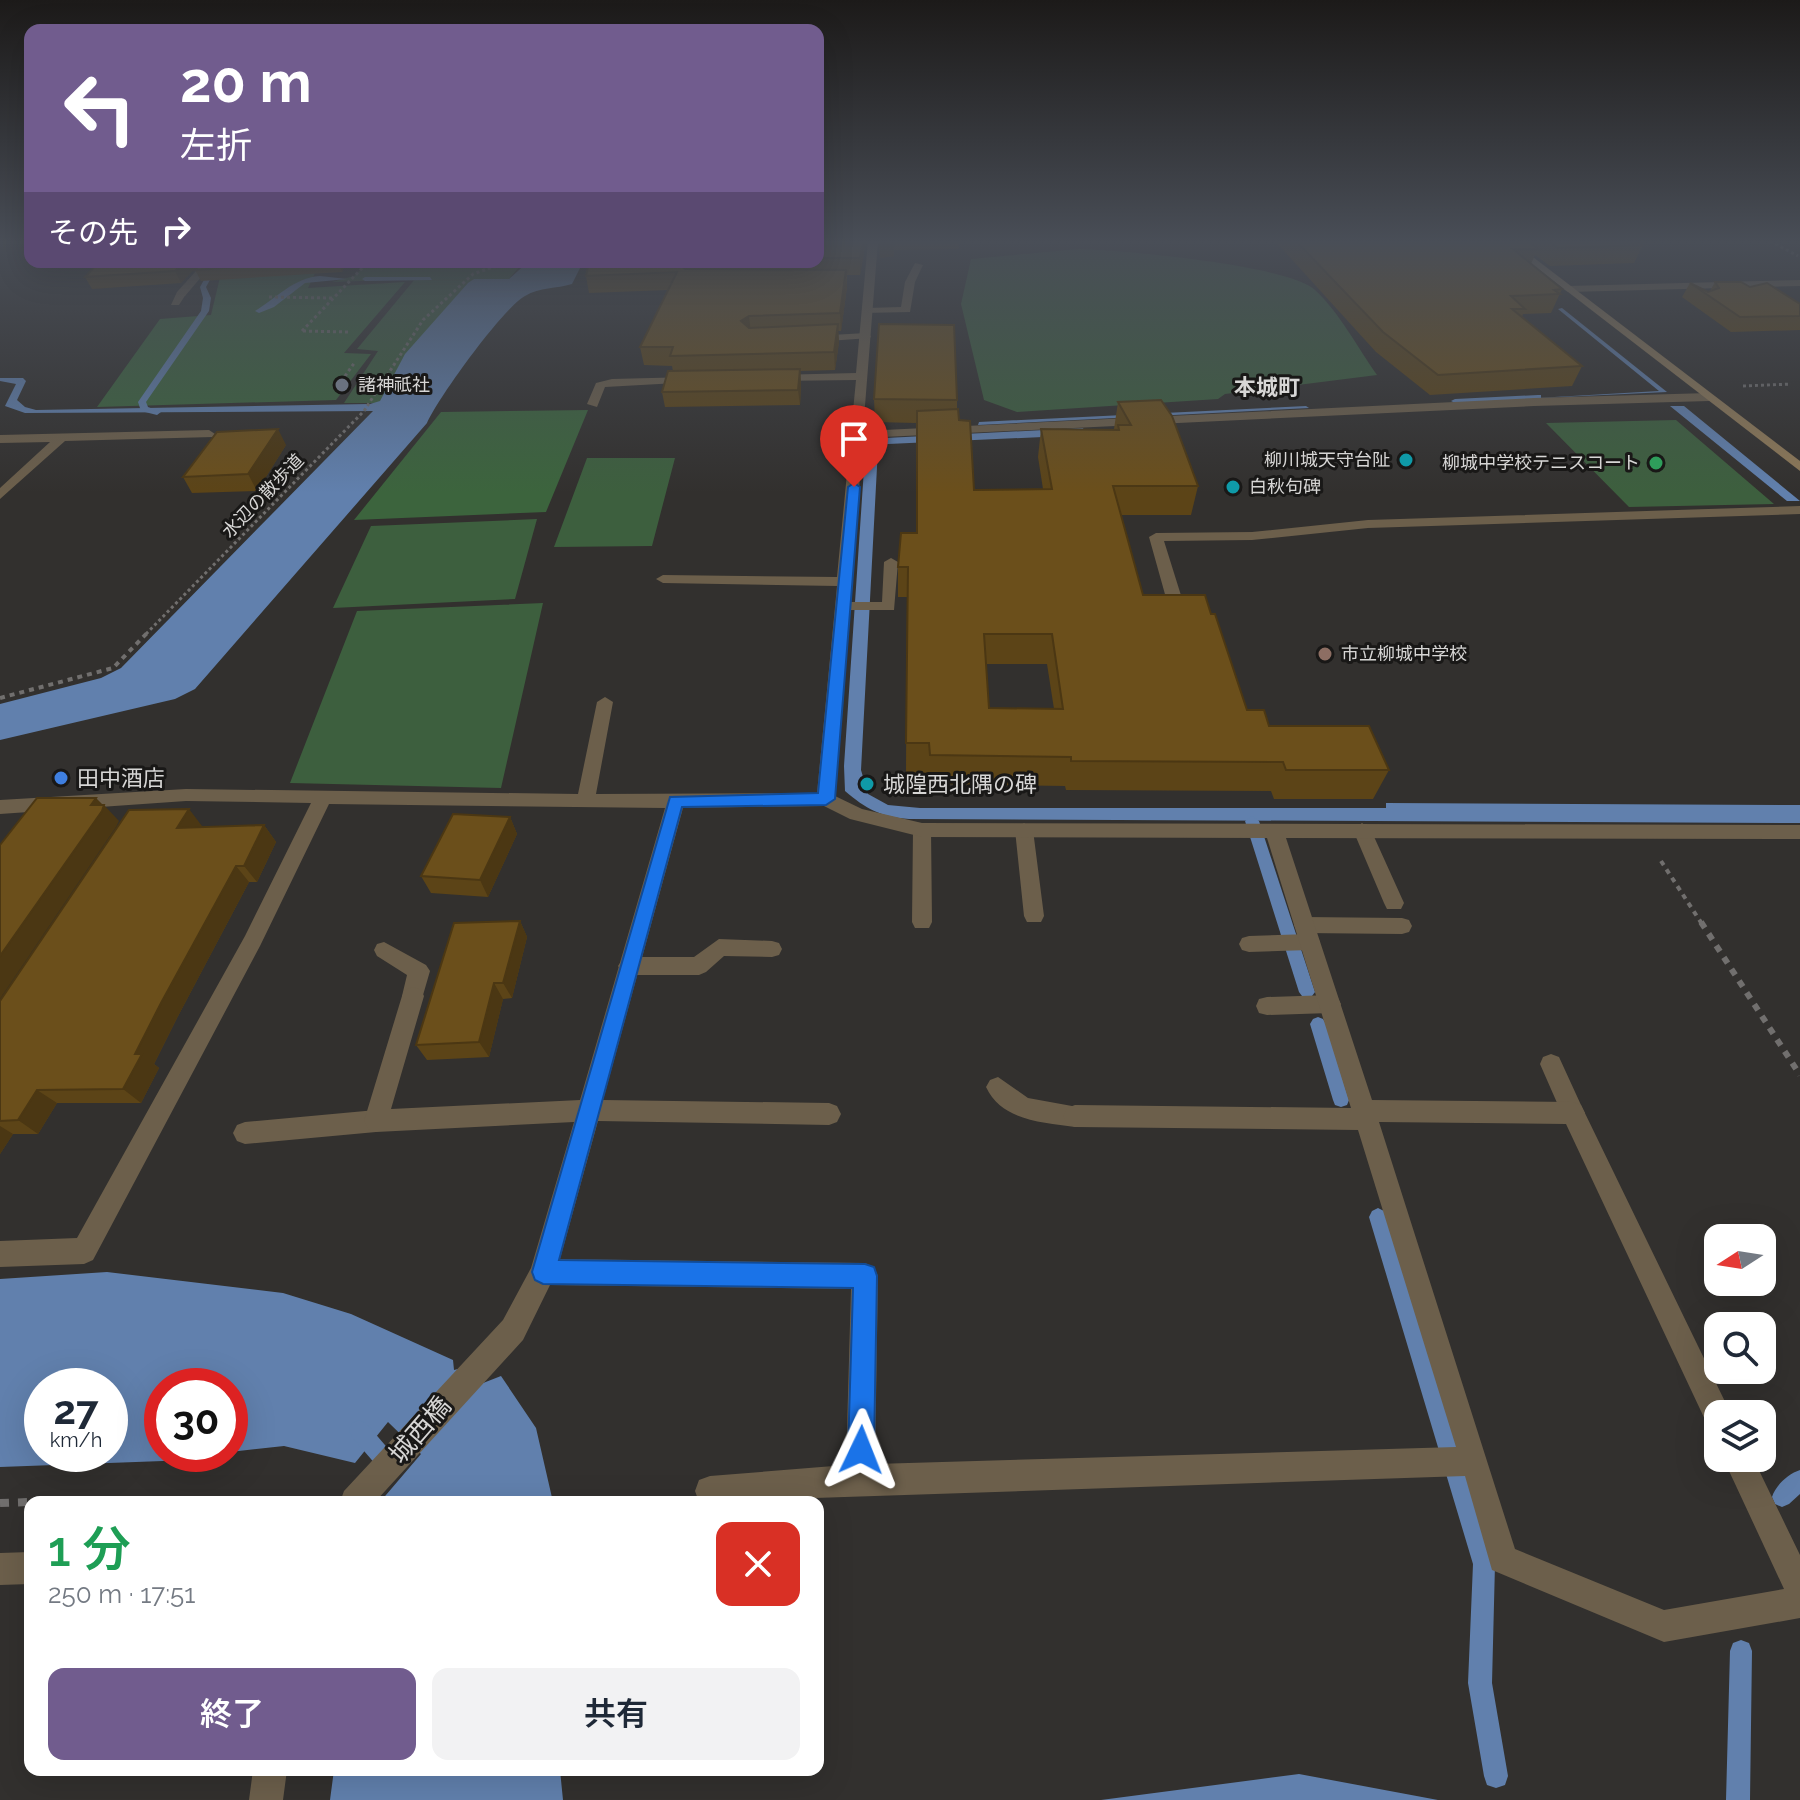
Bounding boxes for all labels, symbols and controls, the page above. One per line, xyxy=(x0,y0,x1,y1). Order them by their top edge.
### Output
text: 20 m xyxy=(180,49,312,115)
icon: left xyxy=(48,56,152,160)
text: 左折 xyxy=(180,124,252,166)
icon: right xyxy=(154,208,198,252)
text: その先 xyxy=(48,215,138,250)
place label: 諸神祇社 xyxy=(358,374,430,395)
district label: 本城町 xyxy=(1234,374,1300,400)
marker: 諸神祇社 xyxy=(333,376,351,394)
pin xyxy=(820,405,888,487)
icon: arrive xyxy=(832,417,876,461)
place label: 柳川城天守台阯 xyxy=(1264,449,1390,470)
street label: 水辺の散歩道 xyxy=(218,450,308,542)
marker: 柳川城天守台阯 xyxy=(1397,451,1415,469)
place label: 柳城中学校テニスコート xyxy=(1442,452,1640,473)
marker: 柳城中学校テニスコート xyxy=(1647,454,1665,472)
place label: 白秋句碑 xyxy=(1249,476,1321,497)
marker: 白秋句碑 xyxy=(1224,478,1242,496)
place label: 市立柳城中学校 xyxy=(1341,643,1467,664)
marker: 市立柳城中学校 xyxy=(1316,645,1334,663)
place label: 田中酒店 xyxy=(77,765,165,791)
marker: 田中酒店 xyxy=(52,769,70,787)
place label: 城隍西北隅の碑 xyxy=(883,771,1037,797)
marker: 城隍西北隅の碑 xyxy=(858,775,876,793)
north arrow xyxy=(1704,1224,1776,1296)
map controls xyxy=(1704,1224,1776,1472)
button: search xyxy=(1704,1312,1776,1384)
speed limit sign: 30 xyxy=(144,1368,248,1472)
text: 27 xyxy=(53,1386,98,1433)
street label: 城西橋 xyxy=(383,1391,457,1469)
button: layers xyxy=(1704,1400,1776,1472)
position arrow xyxy=(819,1408,903,1492)
text: km/h xyxy=(50,1428,102,1452)
text: 1 分 xyxy=(48,1521,130,1577)
button: close xyxy=(716,1522,800,1606)
text: 250 m · 17:51 xyxy=(48,1579,195,1609)
button: 終了 xyxy=(48,1668,416,1760)
button: 共有 xyxy=(432,1668,800,1760)

